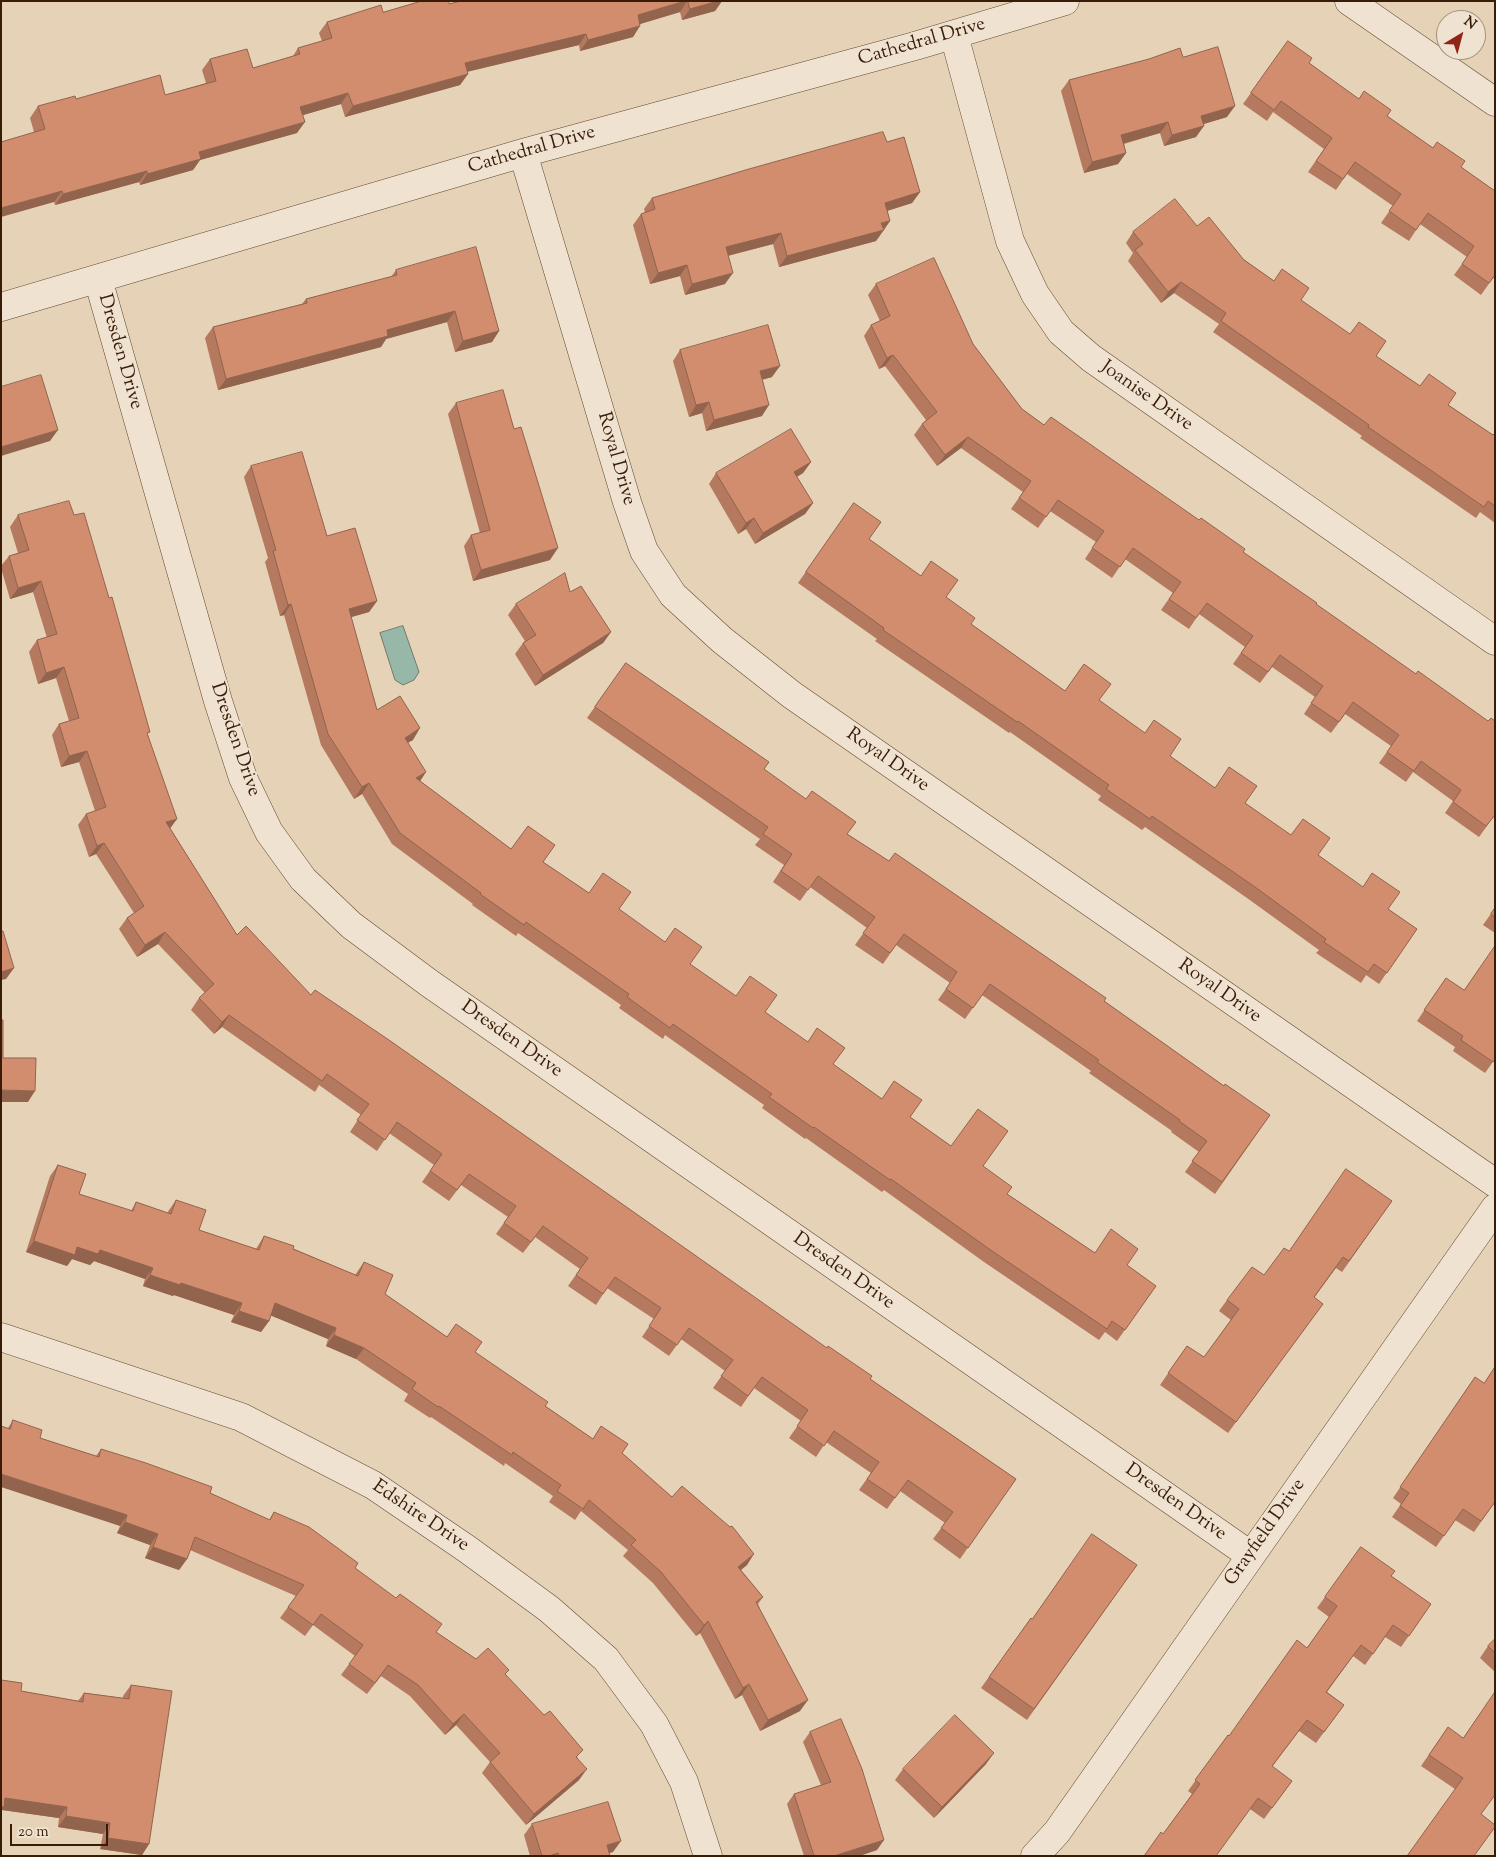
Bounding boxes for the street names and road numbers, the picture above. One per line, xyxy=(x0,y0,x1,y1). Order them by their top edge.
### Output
street label: Cathedral Drive xyxy=(856,14,988,72)
street label: Cathedral Drive xyxy=(466,122,598,180)
street label: Dresden Drive xyxy=(92,292,146,412)
street label: Joanise Drive xyxy=(1095,357,1197,437)
street label: Royal Drive xyxy=(591,410,639,508)
street label: Dresden Drive xyxy=(204,680,264,800)
street label: Royal Drive xyxy=(841,724,933,798)
street label: Royal Drive xyxy=(1173,955,1265,1029)
street label: Dresden Drive xyxy=(456,997,566,1083)
street label: Dresden Drive xyxy=(788,1229,898,1315)
street label: Dresden Drive xyxy=(1120,1460,1230,1546)
street label: Grayfield Drive xyxy=(1221,1475,1311,1591)
street label: Edshire Drive xyxy=(367,1476,473,1558)

